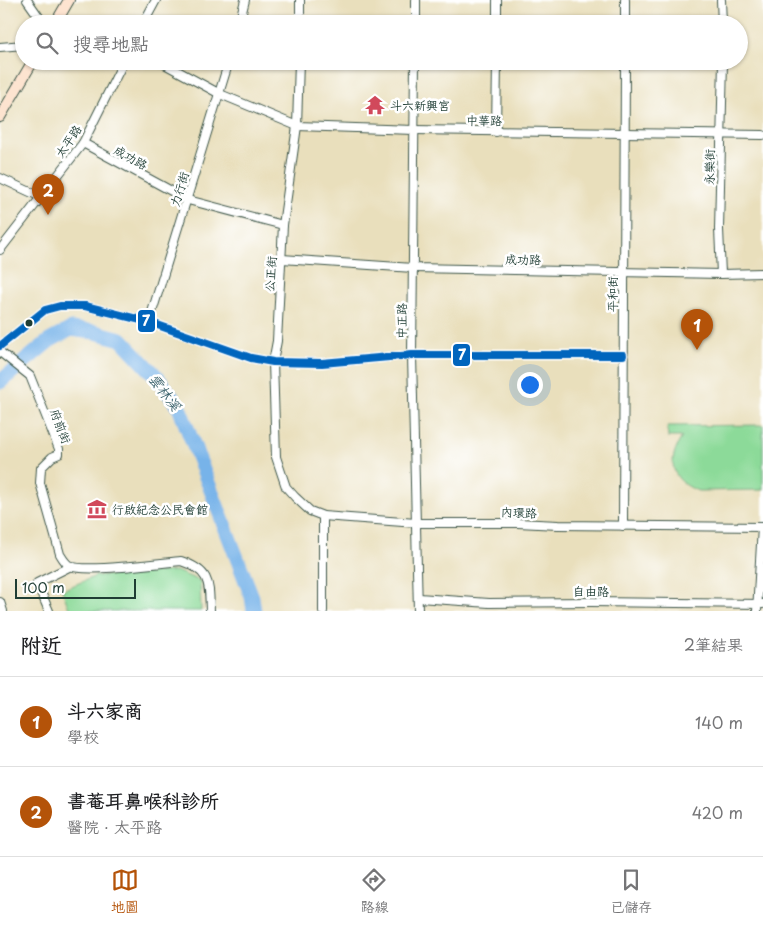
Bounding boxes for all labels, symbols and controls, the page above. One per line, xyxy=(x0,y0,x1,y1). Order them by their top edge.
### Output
search box xyxy=(15,15,748,70)
icon: search xyxy=(33,29,61,57)
text: 搜尋地點 xyxy=(73,29,149,57)
temple icon: 斗六新興宮 xyxy=(364,94,386,116)
place label: 斗六新興宮 xyxy=(390,96,450,114)
street label: 中華路 xyxy=(466,111,502,129)
street label: 太平路 xyxy=(50,121,86,161)
street label: 成功路 xyxy=(111,140,151,174)
street label: 永樂街 xyxy=(700,149,718,185)
street label: 力行街 xyxy=(165,169,193,209)
pin: 2 xyxy=(32,174,64,215)
street label: 成功路 xyxy=(505,250,541,268)
street label: 公正街 xyxy=(260,255,280,293)
street label: 平和街 xyxy=(603,276,621,312)
street label: 中正路 xyxy=(392,303,410,339)
line badge: 7 xyxy=(137,309,156,333)
pin: 1 xyxy=(681,309,713,350)
text: 7 xyxy=(142,310,151,331)
unlabelled marker xyxy=(24,318,34,328)
line badge: 7 xyxy=(452,343,471,367)
text: 7 xyxy=(458,344,467,365)
water label: 雲林溪 xyxy=(144,369,187,416)
your location xyxy=(517,372,543,398)
street label: 府前街 xyxy=(46,406,76,446)
museum icon: 行啟紀念公民會館 xyxy=(86,498,108,520)
place label: 行啟紀念公民會館 xyxy=(112,500,208,518)
street label: 內環路 xyxy=(501,502,537,522)
scale bar xyxy=(15,576,136,599)
text: 100 m xyxy=(22,577,65,598)
street label: 自由路 xyxy=(573,582,609,600)
text: 附近 xyxy=(20,628,62,660)
text: 2筆結果 xyxy=(684,632,743,656)
text: 斗六家商 xyxy=(67,696,143,724)
text: 1 xyxy=(32,710,40,734)
text: 140 m xyxy=(695,710,743,734)
text: 學校 xyxy=(67,724,99,748)
text: 書菴耳鼻喉科診所 xyxy=(67,786,219,814)
text: 2 xyxy=(30,800,42,824)
text: 420 m xyxy=(692,800,743,824)
text: 醫院 · 太平路 xyxy=(67,814,162,838)
tab: 地圖 xyxy=(111,866,139,917)
tab: 路線 xyxy=(360,866,388,917)
tab: 已儲存 xyxy=(610,866,652,917)

